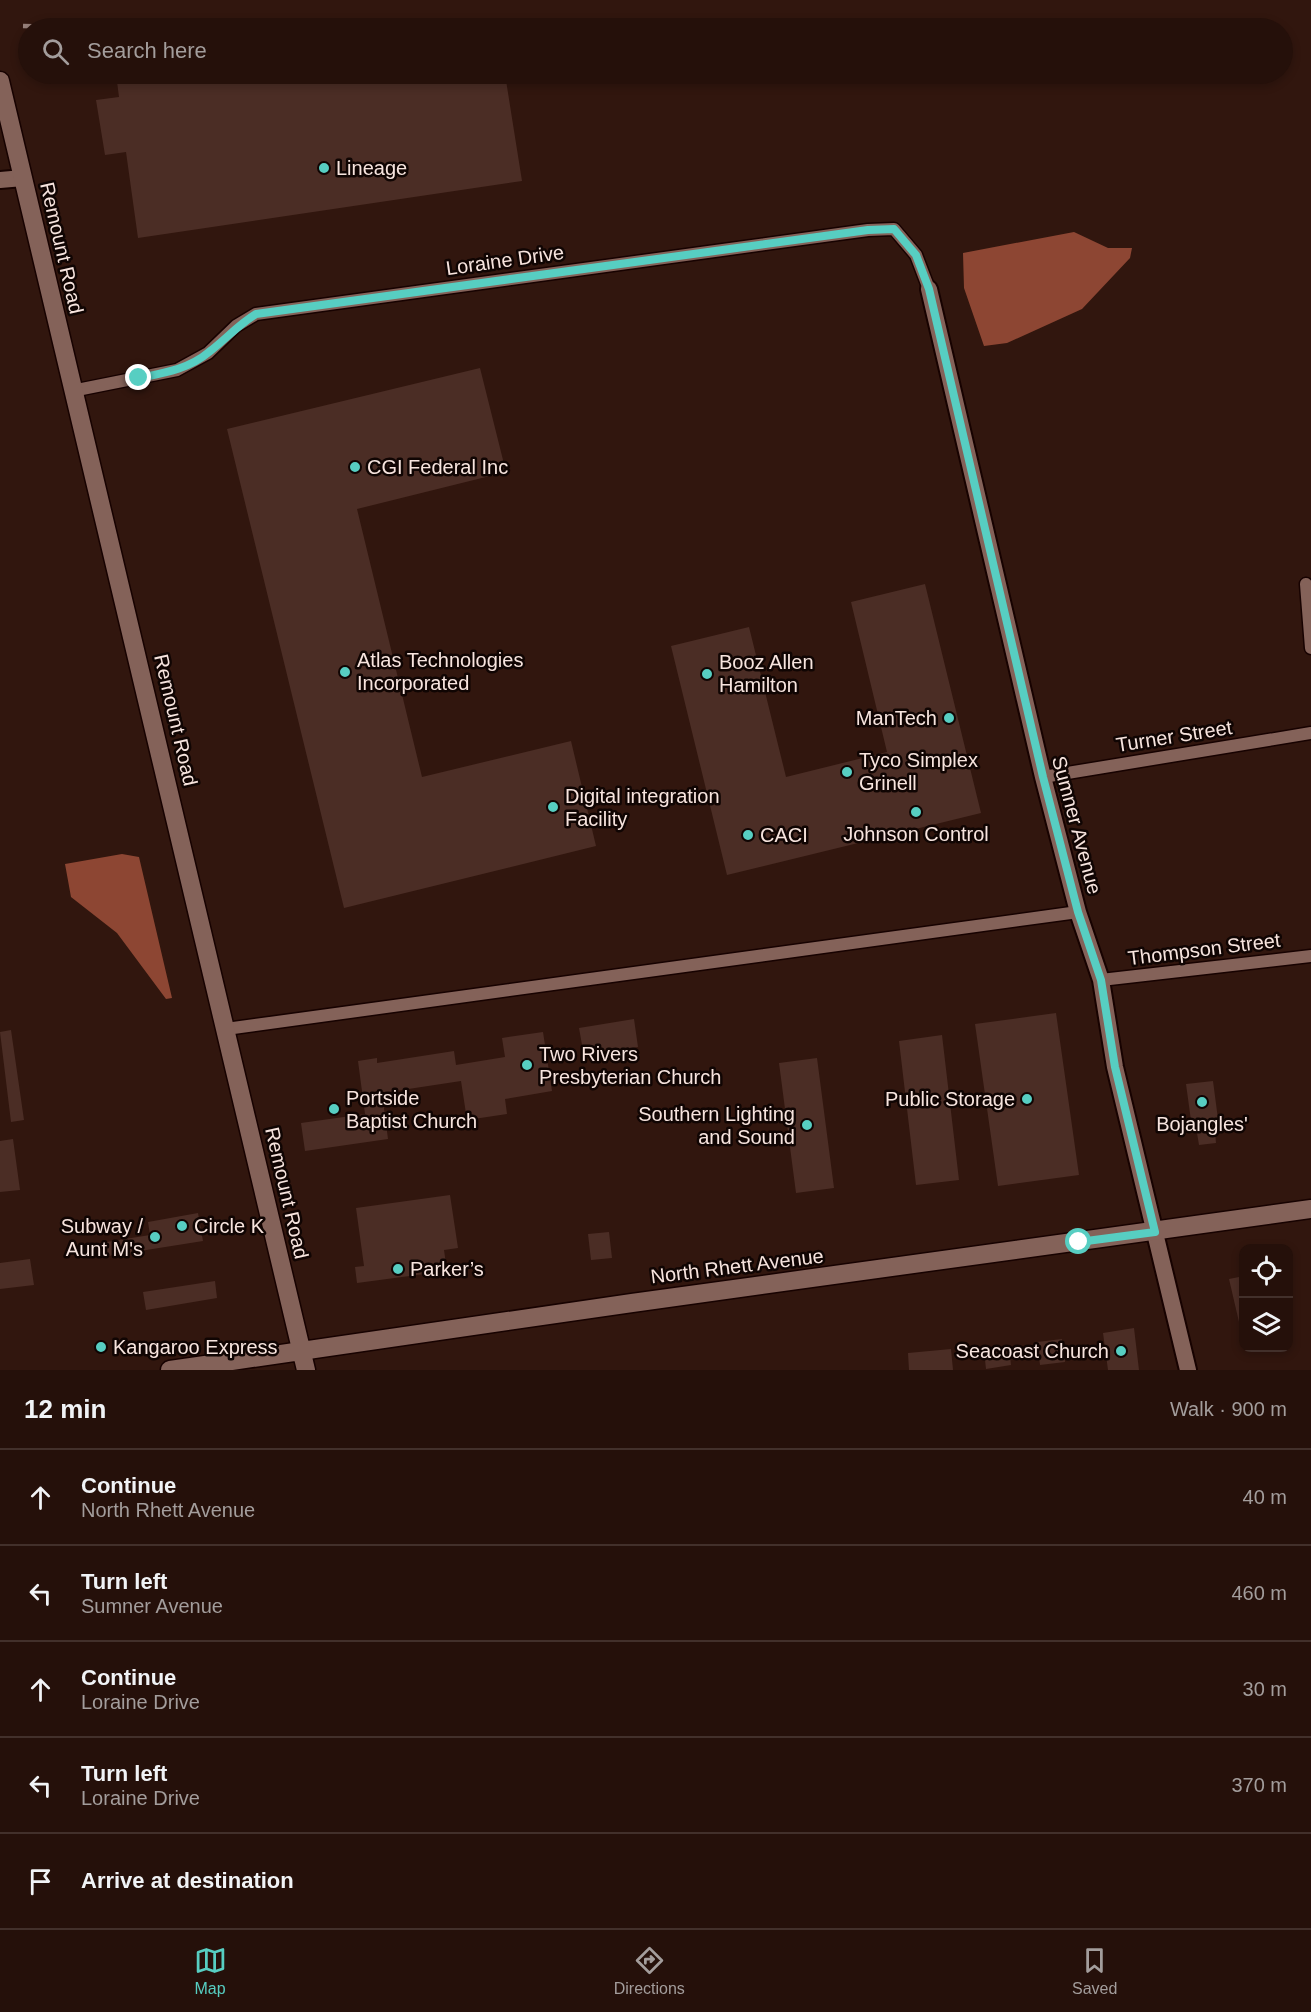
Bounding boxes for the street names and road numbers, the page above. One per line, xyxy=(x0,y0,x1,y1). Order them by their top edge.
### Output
street label: Remount Road xyxy=(36,180,88,316)
street label: Loraine Drive xyxy=(445,241,565,279)
street label: Remount Road xyxy=(150,652,202,788)
street label: Turner Street xyxy=(1114,716,1234,756)
street label: Sumner Avenue xyxy=(1048,754,1106,896)
street label: Thompson Street xyxy=(1127,929,1282,969)
street label: Remount Road xyxy=(261,1125,313,1261)
street label: North Rhett Avenue xyxy=(649,1244,825,1288)

